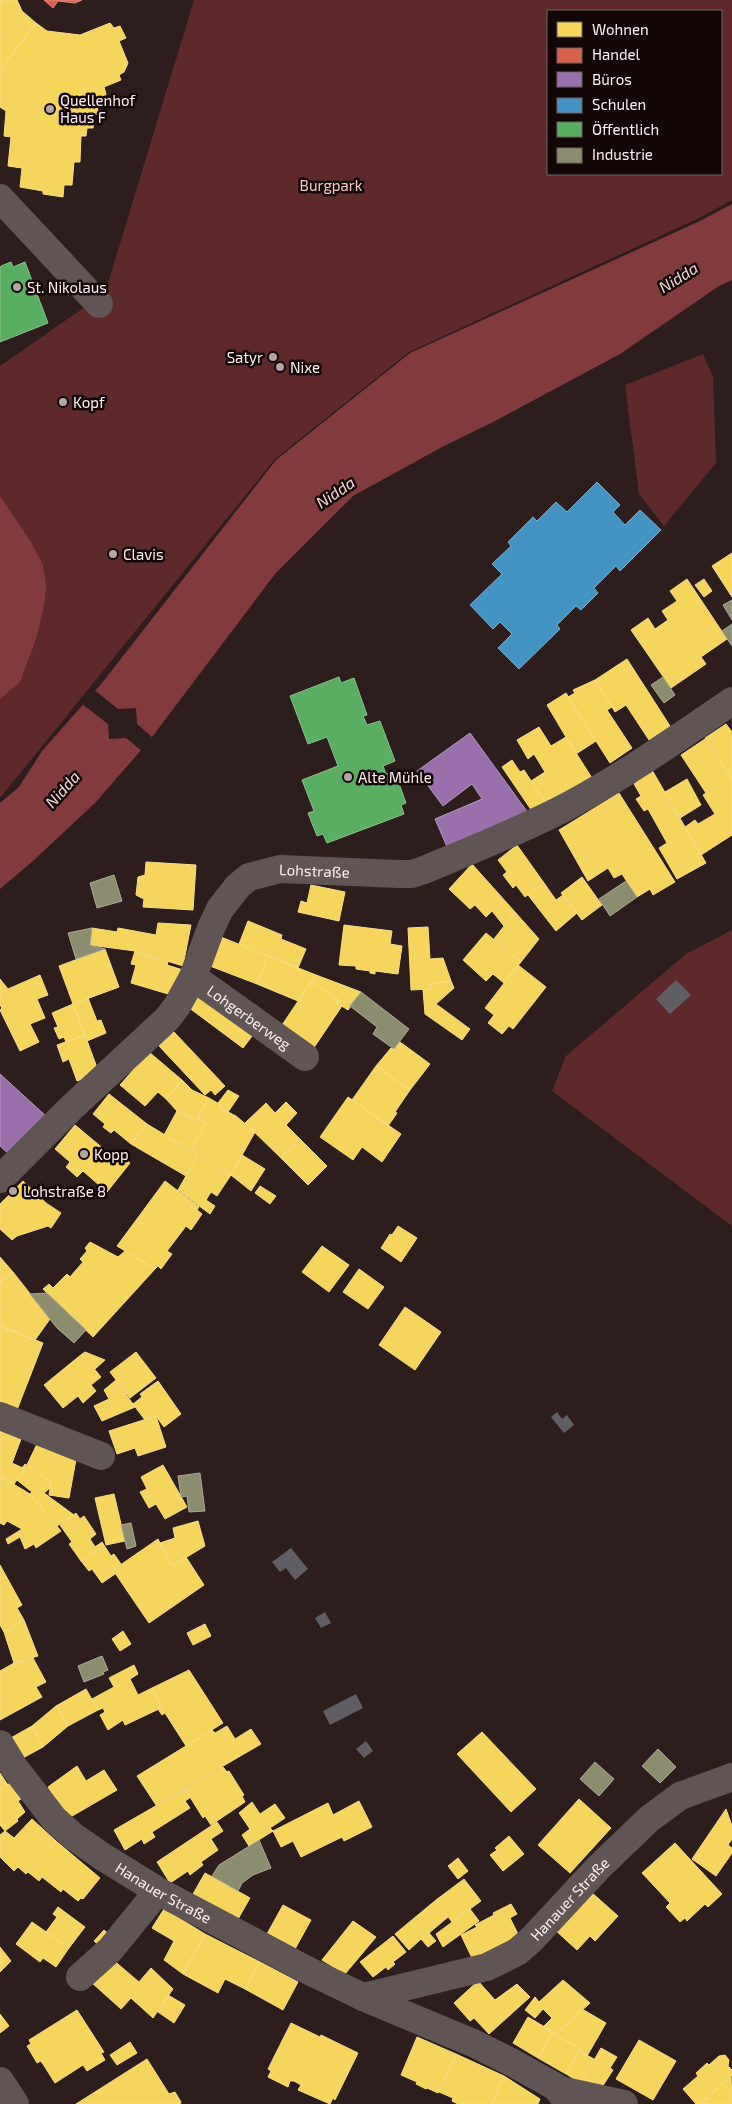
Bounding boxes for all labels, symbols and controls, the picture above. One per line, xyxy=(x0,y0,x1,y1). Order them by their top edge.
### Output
legend xyxy=(547,10,722,175)
text: Wohnen xyxy=(592,20,649,38)
text: Handel xyxy=(592,45,641,63)
text: Büros xyxy=(592,70,632,88)
place label: Quellenhof Haus F xyxy=(60,91,136,126)
text: Schulen xyxy=(592,95,646,113)
marker: Quellenhof Haus F xyxy=(44,103,56,115)
text: Öffentlich xyxy=(592,120,659,138)
text: Industrie xyxy=(592,145,653,163)
park label: Burgpark xyxy=(300,176,363,194)
water label: Nidda xyxy=(655,258,701,296)
place label: St. Nikolaus xyxy=(27,278,107,296)
marker: St. Nikolaus xyxy=(11,281,23,293)
place label: Satyr xyxy=(227,348,263,366)
marker: Satyr xyxy=(267,351,279,363)
place label: Nixe xyxy=(290,358,320,376)
marker: Nixe xyxy=(274,361,286,373)
place label: Kopf xyxy=(73,393,105,411)
marker: Kopf xyxy=(57,396,69,408)
water label: Nidda xyxy=(312,472,358,512)
place label: Clavis xyxy=(123,545,164,563)
marker: Clavis xyxy=(107,548,119,560)
water label: Nidda xyxy=(41,767,83,811)
place label: Alte Mühle xyxy=(358,768,432,786)
marker: Alte Mühle xyxy=(342,771,354,783)
street label: Lohstraße xyxy=(279,860,350,881)
street label: Lohgerberweg xyxy=(204,981,295,1053)
place label: Kopp xyxy=(94,1145,129,1163)
marker: Kopp xyxy=(78,1148,90,1160)
place label: Lohstraße 8 xyxy=(23,1182,106,1200)
marker: Lohstraße 8 xyxy=(7,1185,19,1197)
street label: Hanauer Straße xyxy=(526,1853,613,1944)
street label: Hanauer Straße xyxy=(112,1858,215,1927)

